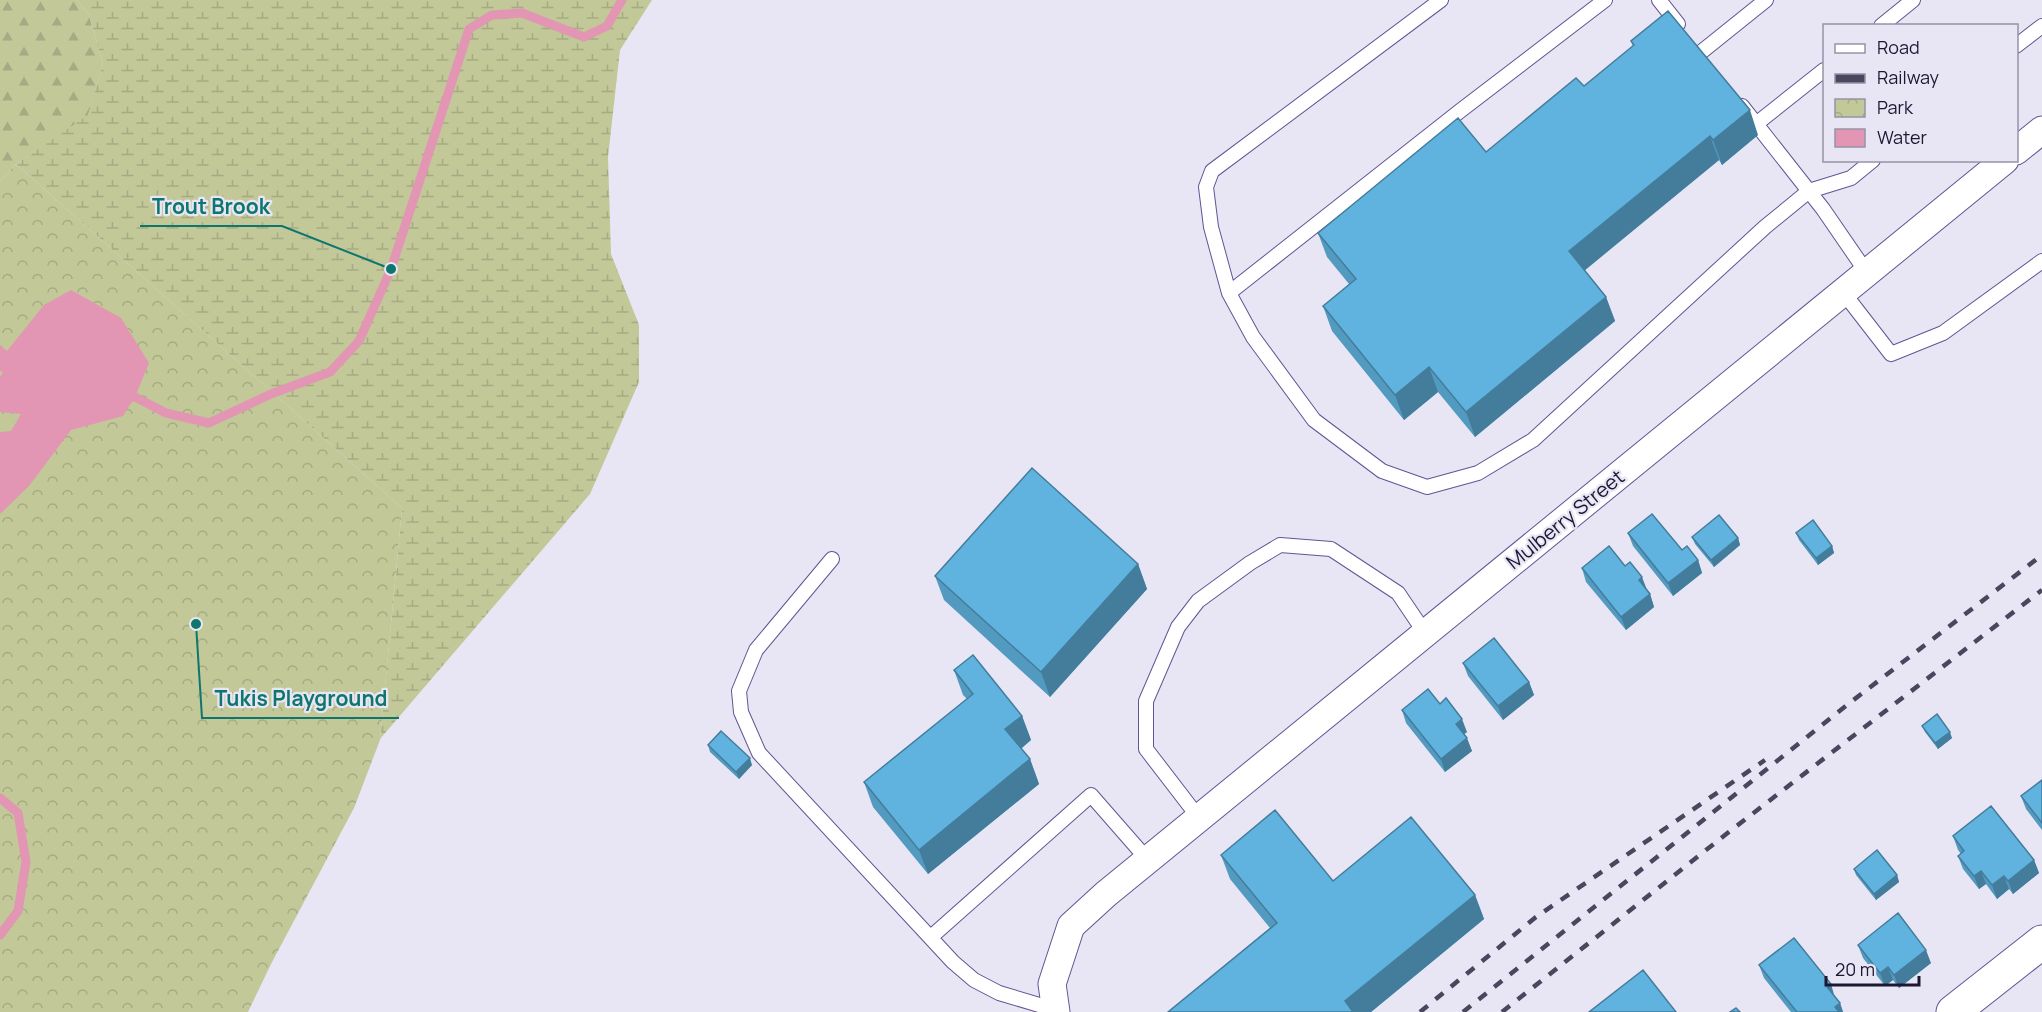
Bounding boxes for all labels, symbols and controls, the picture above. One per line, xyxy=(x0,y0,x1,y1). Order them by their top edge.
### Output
legend xyxy=(1823,24,2018,162)
text: Road xyxy=(1877,35,1920,59)
text: Railway xyxy=(1877,65,1939,89)
text: Park xyxy=(1877,95,1914,119)
text: Water xyxy=(1877,125,1927,149)
callout: Trout Brook xyxy=(140,187,282,226)
text: Trout Brook xyxy=(152,192,271,220)
street label: Mulberry Street xyxy=(1500,463,1630,575)
callout: Tukis Playground xyxy=(202,679,399,718)
text: Tukis Playground xyxy=(215,684,387,712)
scale bar xyxy=(1826,949,1919,987)
text: 20 m xyxy=(1835,957,1875,981)

